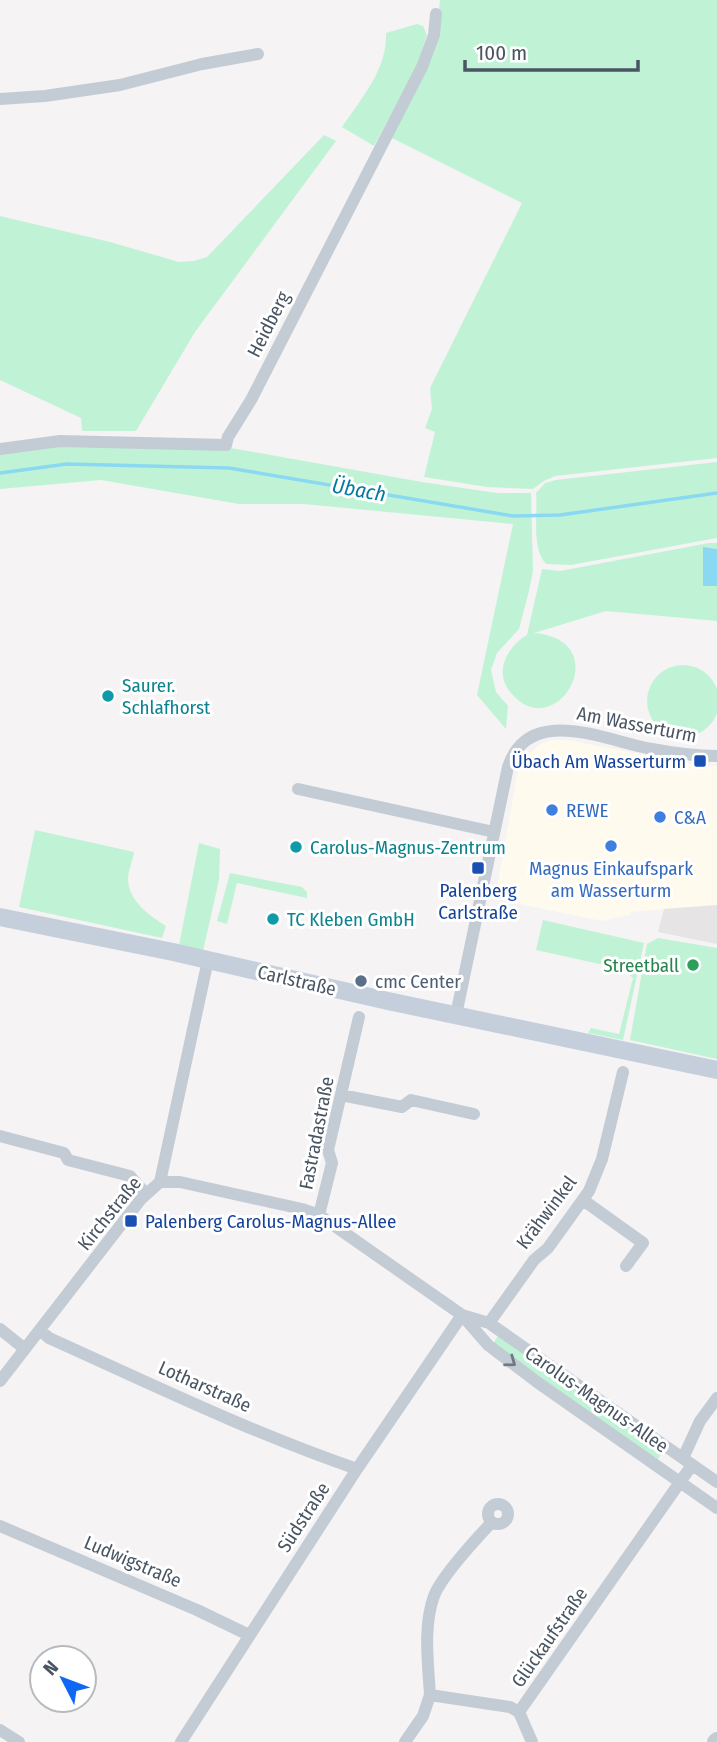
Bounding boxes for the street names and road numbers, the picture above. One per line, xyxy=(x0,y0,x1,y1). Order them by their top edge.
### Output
street label: Heidberg xyxy=(242,287,295,361)
street label: Am Wasserturm xyxy=(575,702,699,747)
street label: Carlstraße xyxy=(255,960,338,1001)
street label: Fastradastraße xyxy=(294,1075,339,1192)
street label: Krähwinkel xyxy=(511,1171,581,1253)
street label: Kirchstraße xyxy=(73,1172,146,1255)
street label: Carolus-Magnus-Allee xyxy=(521,1341,673,1458)
street label: Lotharstraße xyxy=(155,1356,255,1417)
street label: Südstraße xyxy=(272,1478,335,1557)
street label: Ludwigstraße xyxy=(81,1531,185,1592)
street label: Glückaufstraße xyxy=(506,1583,592,1692)

